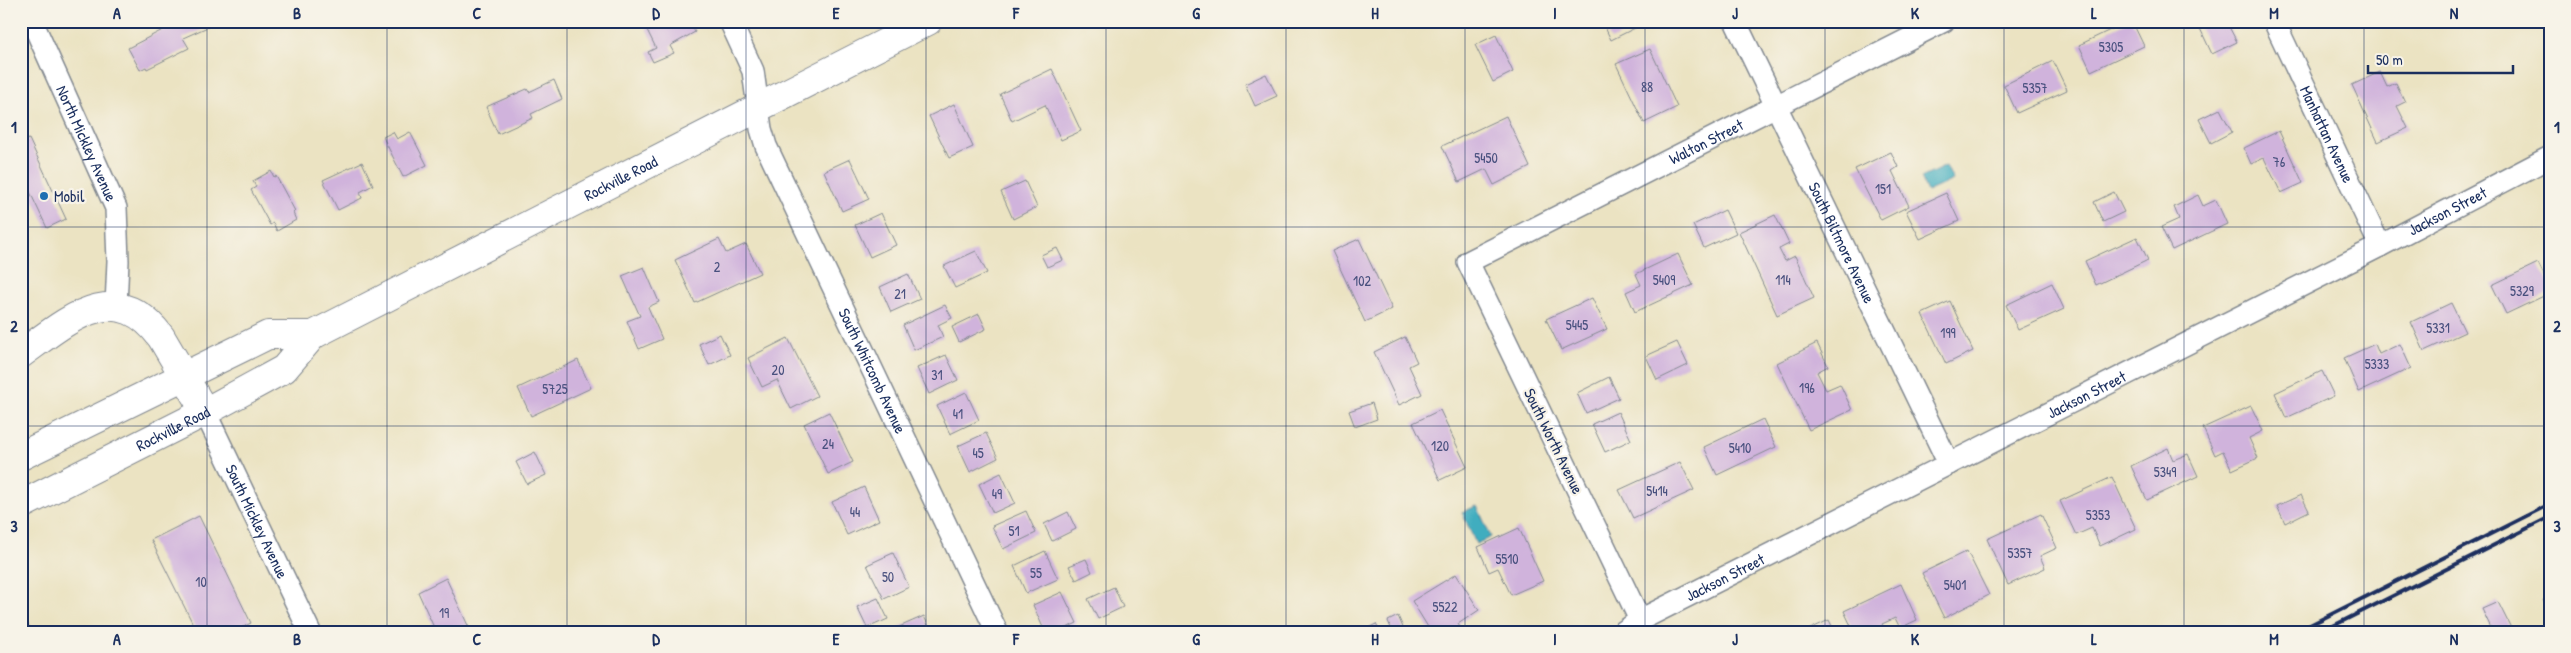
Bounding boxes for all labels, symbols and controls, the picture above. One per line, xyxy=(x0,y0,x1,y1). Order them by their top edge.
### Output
text: A xyxy=(113,2,121,24)
text: B xyxy=(293,2,301,24)
text: C xyxy=(473,2,482,24)
text: D xyxy=(652,2,660,24)
text: E xyxy=(832,2,840,24)
text: F xyxy=(1012,2,1020,24)
text: G xyxy=(1192,2,1200,24)
text: H xyxy=(1371,2,1379,24)
text: I xyxy=(1553,2,1557,24)
text: J xyxy=(1732,2,1738,24)
text: K xyxy=(1911,2,1920,24)
text: L xyxy=(2091,2,2097,24)
text: M xyxy=(2269,2,2279,24)
text: N xyxy=(2450,2,2459,24)
house number: 5305 xyxy=(2099,37,2123,56)
scale bar xyxy=(2368,42,2514,74)
text: 50 m xyxy=(2376,49,2403,70)
house number: 88 xyxy=(1641,77,1653,96)
house number: 5357 xyxy=(2022,78,2048,97)
street label: North Mickley Avenue xyxy=(51,82,123,205)
street label: Manhattan Avenue xyxy=(2295,82,2360,187)
street label: Walton Street xyxy=(1665,113,1747,169)
text: 1 xyxy=(11,116,17,138)
text: 1 xyxy=(2554,116,2560,138)
house number: 5450 xyxy=(1474,148,1498,167)
street label: Rockville Road xyxy=(580,150,661,206)
house number: 76 xyxy=(2273,152,2286,171)
street label: South Biltmore Avenue xyxy=(1803,178,1881,307)
house number: 151 xyxy=(1875,179,1891,198)
street label: Jackson Street xyxy=(2404,181,2491,240)
place label: Mobil xyxy=(54,185,85,207)
marker: Mobil xyxy=(38,190,50,202)
house number: 2 xyxy=(714,257,721,276)
house number: 5409 xyxy=(1653,270,1675,289)
house number: 114 xyxy=(1775,270,1791,289)
house number: 102 xyxy=(1353,271,1371,290)
house number: 5329 xyxy=(2510,281,2534,300)
house number: 21 xyxy=(894,284,906,303)
street label: South Whitcomb Avenue xyxy=(834,304,912,437)
text: 2 xyxy=(10,315,18,337)
house number: 5445 xyxy=(1566,315,1588,334)
text: 2 xyxy=(2553,315,2561,337)
house number: 5331 xyxy=(2426,318,2450,337)
house number: 199 xyxy=(1940,323,1956,342)
house number: 5333 xyxy=(2365,354,2389,373)
house number: 20 xyxy=(772,360,784,379)
house number: 31 xyxy=(931,365,943,384)
street label: Jackson Street xyxy=(2043,365,2130,424)
house number: 196 xyxy=(1799,378,1815,397)
house number: 5725 xyxy=(542,379,568,398)
street label: South Worth Avenue xyxy=(1519,384,1589,498)
street label: Rockville Road xyxy=(132,401,214,456)
house number: 41 xyxy=(953,404,963,423)
house number: 24 xyxy=(822,434,834,453)
house number: 120 xyxy=(1431,436,1449,455)
house number: 5410 xyxy=(1729,438,1751,457)
house number: 45 xyxy=(972,443,984,462)
street label: South Mickley Avenue xyxy=(221,461,294,582)
house number: 5349 xyxy=(2154,462,2176,481)
house number: 5414 xyxy=(1646,481,1668,500)
house number: 49 xyxy=(992,484,1002,503)
house number: 44 xyxy=(850,502,860,521)
house number: 5353 xyxy=(2086,505,2110,524)
text: 3 xyxy=(10,515,18,537)
text: 3 xyxy=(2553,515,2561,537)
house number: 51 xyxy=(1008,521,1020,540)
house number: 5357 xyxy=(2007,543,2033,562)
street label: Jackson Street xyxy=(1682,548,1769,606)
house number: 5510 xyxy=(1495,549,1519,568)
house number: 55 xyxy=(1030,563,1042,582)
house number: 50 xyxy=(882,567,894,586)
house number: 10 xyxy=(195,572,207,591)
house number: 5401 xyxy=(1944,575,1966,594)
house number: 5522 xyxy=(1433,597,1458,616)
house number: 19 xyxy=(439,603,449,622)
text: A xyxy=(113,628,121,650)
text: B xyxy=(293,628,301,650)
text: C xyxy=(473,628,482,650)
text: D xyxy=(652,628,660,650)
text: E xyxy=(832,628,840,650)
text: F xyxy=(1012,628,1020,650)
text: G xyxy=(1192,628,1200,650)
text: H xyxy=(1371,628,1379,650)
text: I xyxy=(1553,628,1557,650)
text: J xyxy=(1732,628,1738,650)
text: K xyxy=(1911,628,1920,650)
text: L xyxy=(2091,628,2097,650)
text: M xyxy=(2269,628,2279,650)
text: N xyxy=(2450,628,2459,650)

